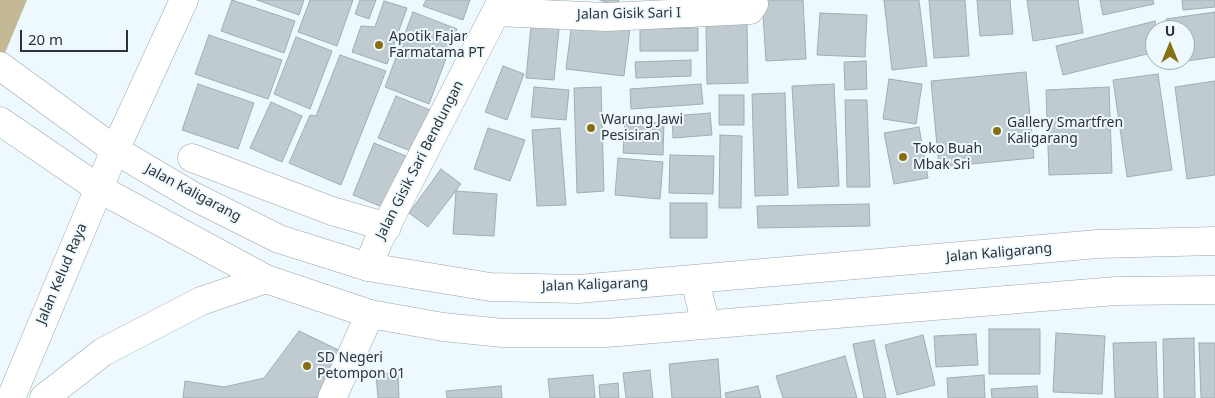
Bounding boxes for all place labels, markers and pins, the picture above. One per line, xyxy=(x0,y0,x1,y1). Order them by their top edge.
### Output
place label: Apotik Fajar Farmatama PT xyxy=(389,29,485,62)
marker: Apotik Fajar Farmatama PT xyxy=(373,39,385,51)
place label: Warung Jawi Pesisiran xyxy=(601,112,683,144)
place label: Gallery Smartfren Kaligarang xyxy=(1007,115,1123,148)
marker: Warung Jawi Pesisiran xyxy=(585,122,597,134)
marker: Gallery Smartfren Kaligarang xyxy=(991,125,1003,137)
place label: Toko Buah Mbak Sri xyxy=(913,141,982,174)
marker: Toko Buah Mbak Sri xyxy=(897,151,909,163)
place label: SD Negeri Petompon 01 xyxy=(317,350,405,382)
marker: SD Negeri Petompon 01 xyxy=(301,360,313,372)

